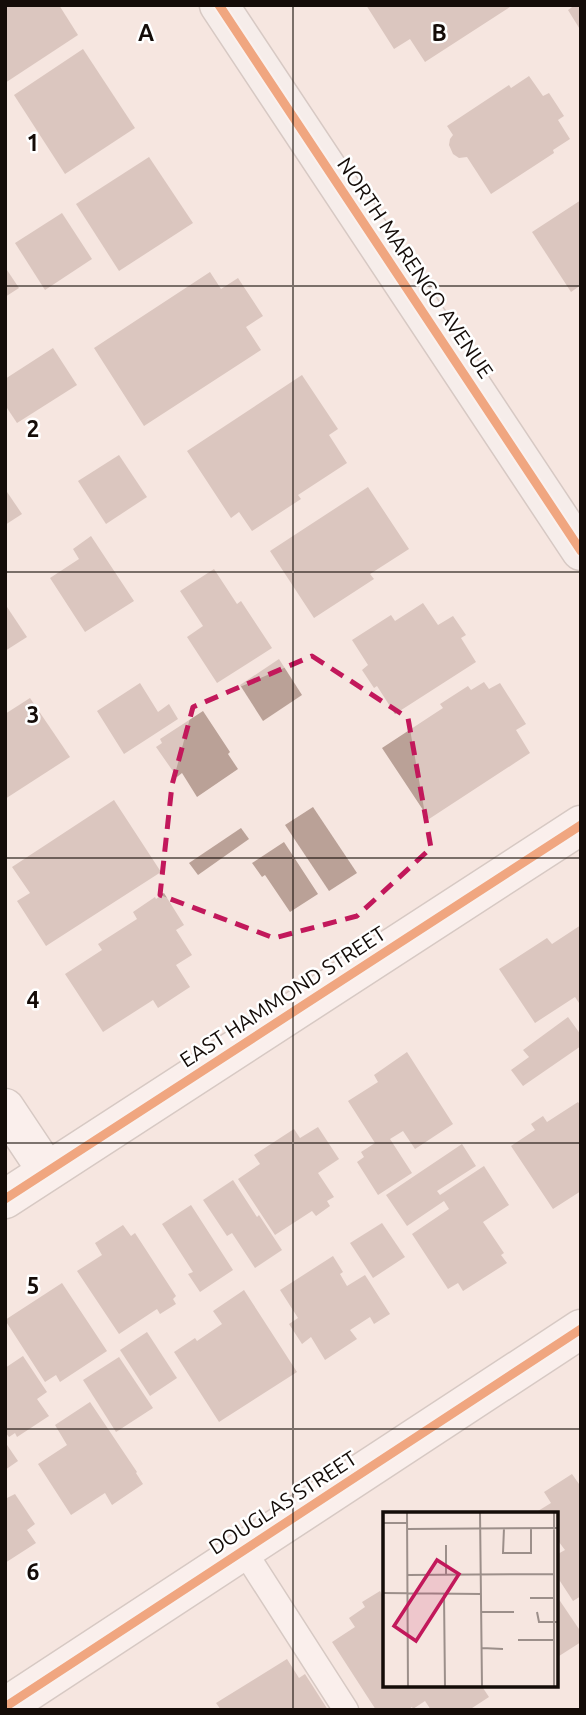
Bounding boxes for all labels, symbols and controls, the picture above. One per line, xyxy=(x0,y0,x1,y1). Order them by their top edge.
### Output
text: A xyxy=(138,20,154,45)
text: B xyxy=(431,20,447,45)
text: 1 xyxy=(27,130,39,155)
street label: NORTH MARENGO AVENUE xyxy=(333,153,499,382)
text: 2 xyxy=(27,416,39,441)
text: 3 xyxy=(27,702,39,727)
street label: EAST HAMMOND STREET xyxy=(175,921,390,1072)
text: 4 xyxy=(27,987,40,1012)
text: 5 xyxy=(27,1273,39,1298)
street label: DOUGLAS STREET xyxy=(204,1445,361,1559)
inset map xyxy=(383,1512,558,1687)
text: 6 xyxy=(27,1559,40,1584)

